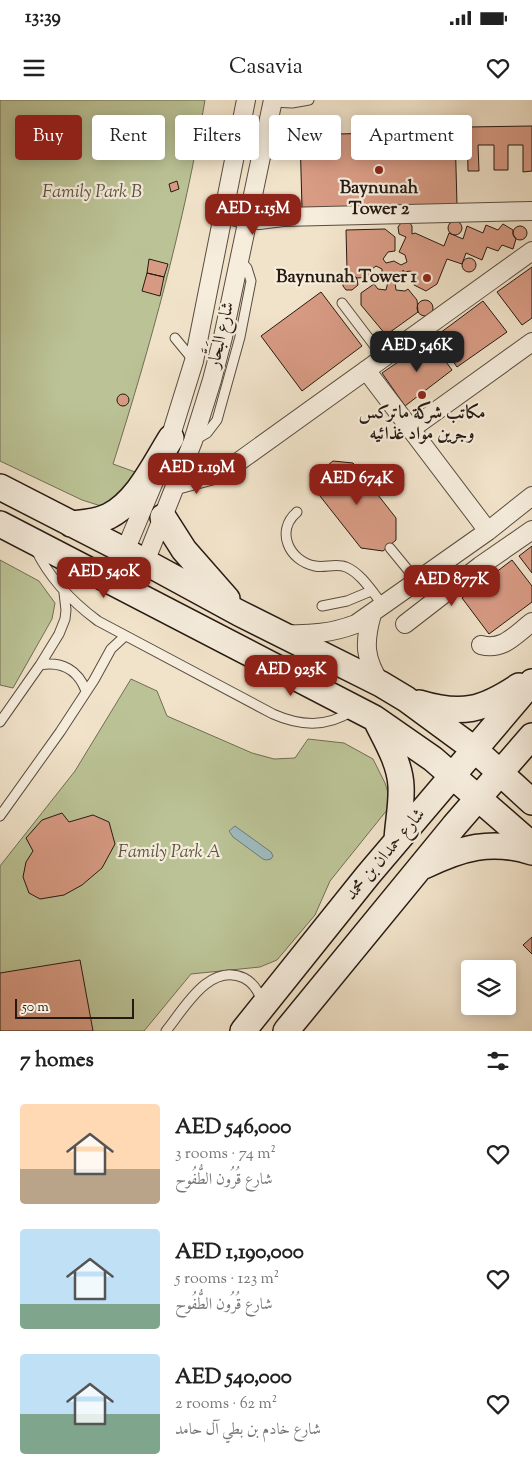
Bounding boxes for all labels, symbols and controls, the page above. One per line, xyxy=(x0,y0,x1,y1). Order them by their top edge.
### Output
text: 13:39 xyxy=(25,4,61,31)
text: Casavia xyxy=(229,52,303,84)
icon: menu xyxy=(20,54,48,82)
icon: heart xyxy=(484,54,512,82)
chip: Buy xyxy=(15,115,82,160)
chip: Rent xyxy=(92,115,165,160)
chip: Filters xyxy=(175,115,259,160)
chip: New xyxy=(269,115,341,160)
chip: Apartment xyxy=(351,115,472,160)
marker: Baynunah Tower 2 xyxy=(373,164,385,176)
place label: Baynunah Tower 2 xyxy=(340,176,419,223)
park label: Family Park B xyxy=(42,180,142,206)
pin: AED 1.15M xyxy=(196,194,310,236)
text: AED 1.15M xyxy=(216,198,290,221)
place label: Baynunah Tower 1 xyxy=(276,265,418,291)
marker: Baynunah Tower 1 xyxy=(421,272,433,284)
street label: شارع البَحَّار xyxy=(197,298,242,373)
pin: AED 546K xyxy=(365,330,469,373)
text: AED 546K xyxy=(381,335,453,358)
marker: مكاتب شركة ماتركس وجرين مواد غذائيه xyxy=(416,389,428,401)
place label: مكاتب شركة ماتركس وجرين مواد غذائيه xyxy=(358,401,486,448)
pin: AED 1.19M xyxy=(140,452,254,495)
text: AED 1.19M xyxy=(159,457,235,480)
pin: AED 674K xyxy=(305,464,409,506)
text: AED 674K xyxy=(320,468,394,491)
pin: AED 540K xyxy=(52,556,156,599)
text: AED 540K xyxy=(68,561,140,584)
pin: AED 877K xyxy=(400,564,504,607)
text: AED 877K xyxy=(415,569,489,592)
pin: AED 925K xyxy=(239,654,343,697)
text: AED 925K xyxy=(255,659,327,682)
street label: شارع حمدان بن محمد xyxy=(340,803,432,907)
park label: Family Park A xyxy=(118,840,221,866)
map controls xyxy=(461,960,516,1015)
button: layers xyxy=(461,960,516,1015)
scale bar xyxy=(15,996,134,1019)
text: 50 m xyxy=(22,998,49,1018)
text: 7 homes xyxy=(20,1046,94,1076)
icon: filters xyxy=(484,1047,512,1075)
text: AED 546,000 xyxy=(175,1113,291,1143)
icon: home xyxy=(60,1124,120,1184)
icon: heart xyxy=(484,1140,512,1168)
text: 3 rooms · 74 m² xyxy=(175,1143,276,1166)
text: شارع قُرُون الطُّفُوح xyxy=(175,1169,273,1192)
text: AED 1,190,000 xyxy=(175,1238,304,1268)
icon: home xyxy=(60,1249,120,1309)
icon: heart xyxy=(484,1265,512,1293)
text: 5 rooms · 123 m² xyxy=(175,1268,279,1291)
text: شارع قُرُون الطُّفُوح xyxy=(175,1294,273,1317)
text: AED 540,000 xyxy=(175,1363,292,1393)
icon: home xyxy=(60,1374,120,1434)
icon: heart xyxy=(484,1390,512,1418)
text: 2 rooms · 62 m² xyxy=(175,1393,277,1416)
text: شارع خادم بن بطي آل حامد xyxy=(175,1419,321,1442)

